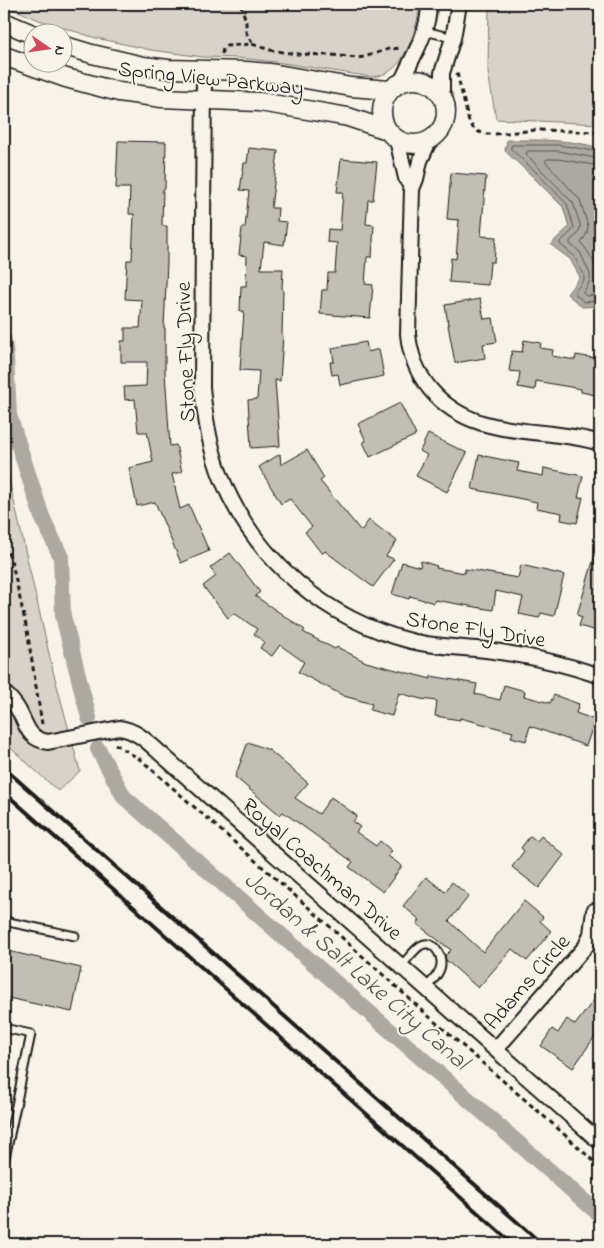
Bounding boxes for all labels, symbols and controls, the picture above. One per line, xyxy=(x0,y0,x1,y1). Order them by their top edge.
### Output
north arrow xyxy=(22,22,72,72)
text: N xyxy=(48,44,70,58)
street label: Spring View Parkway xyxy=(116,54,305,107)
street label: Stone Fly Drive xyxy=(169,281,206,423)
street label: Stone Fly Drive xyxy=(403,604,548,659)
street label: Royal Coachman Drive xyxy=(233,791,409,950)
water label: Jordan & Salt Lake City Canal xyxy=(235,864,478,1082)
street label: Adams Circle xyxy=(478,928,579,1038)

